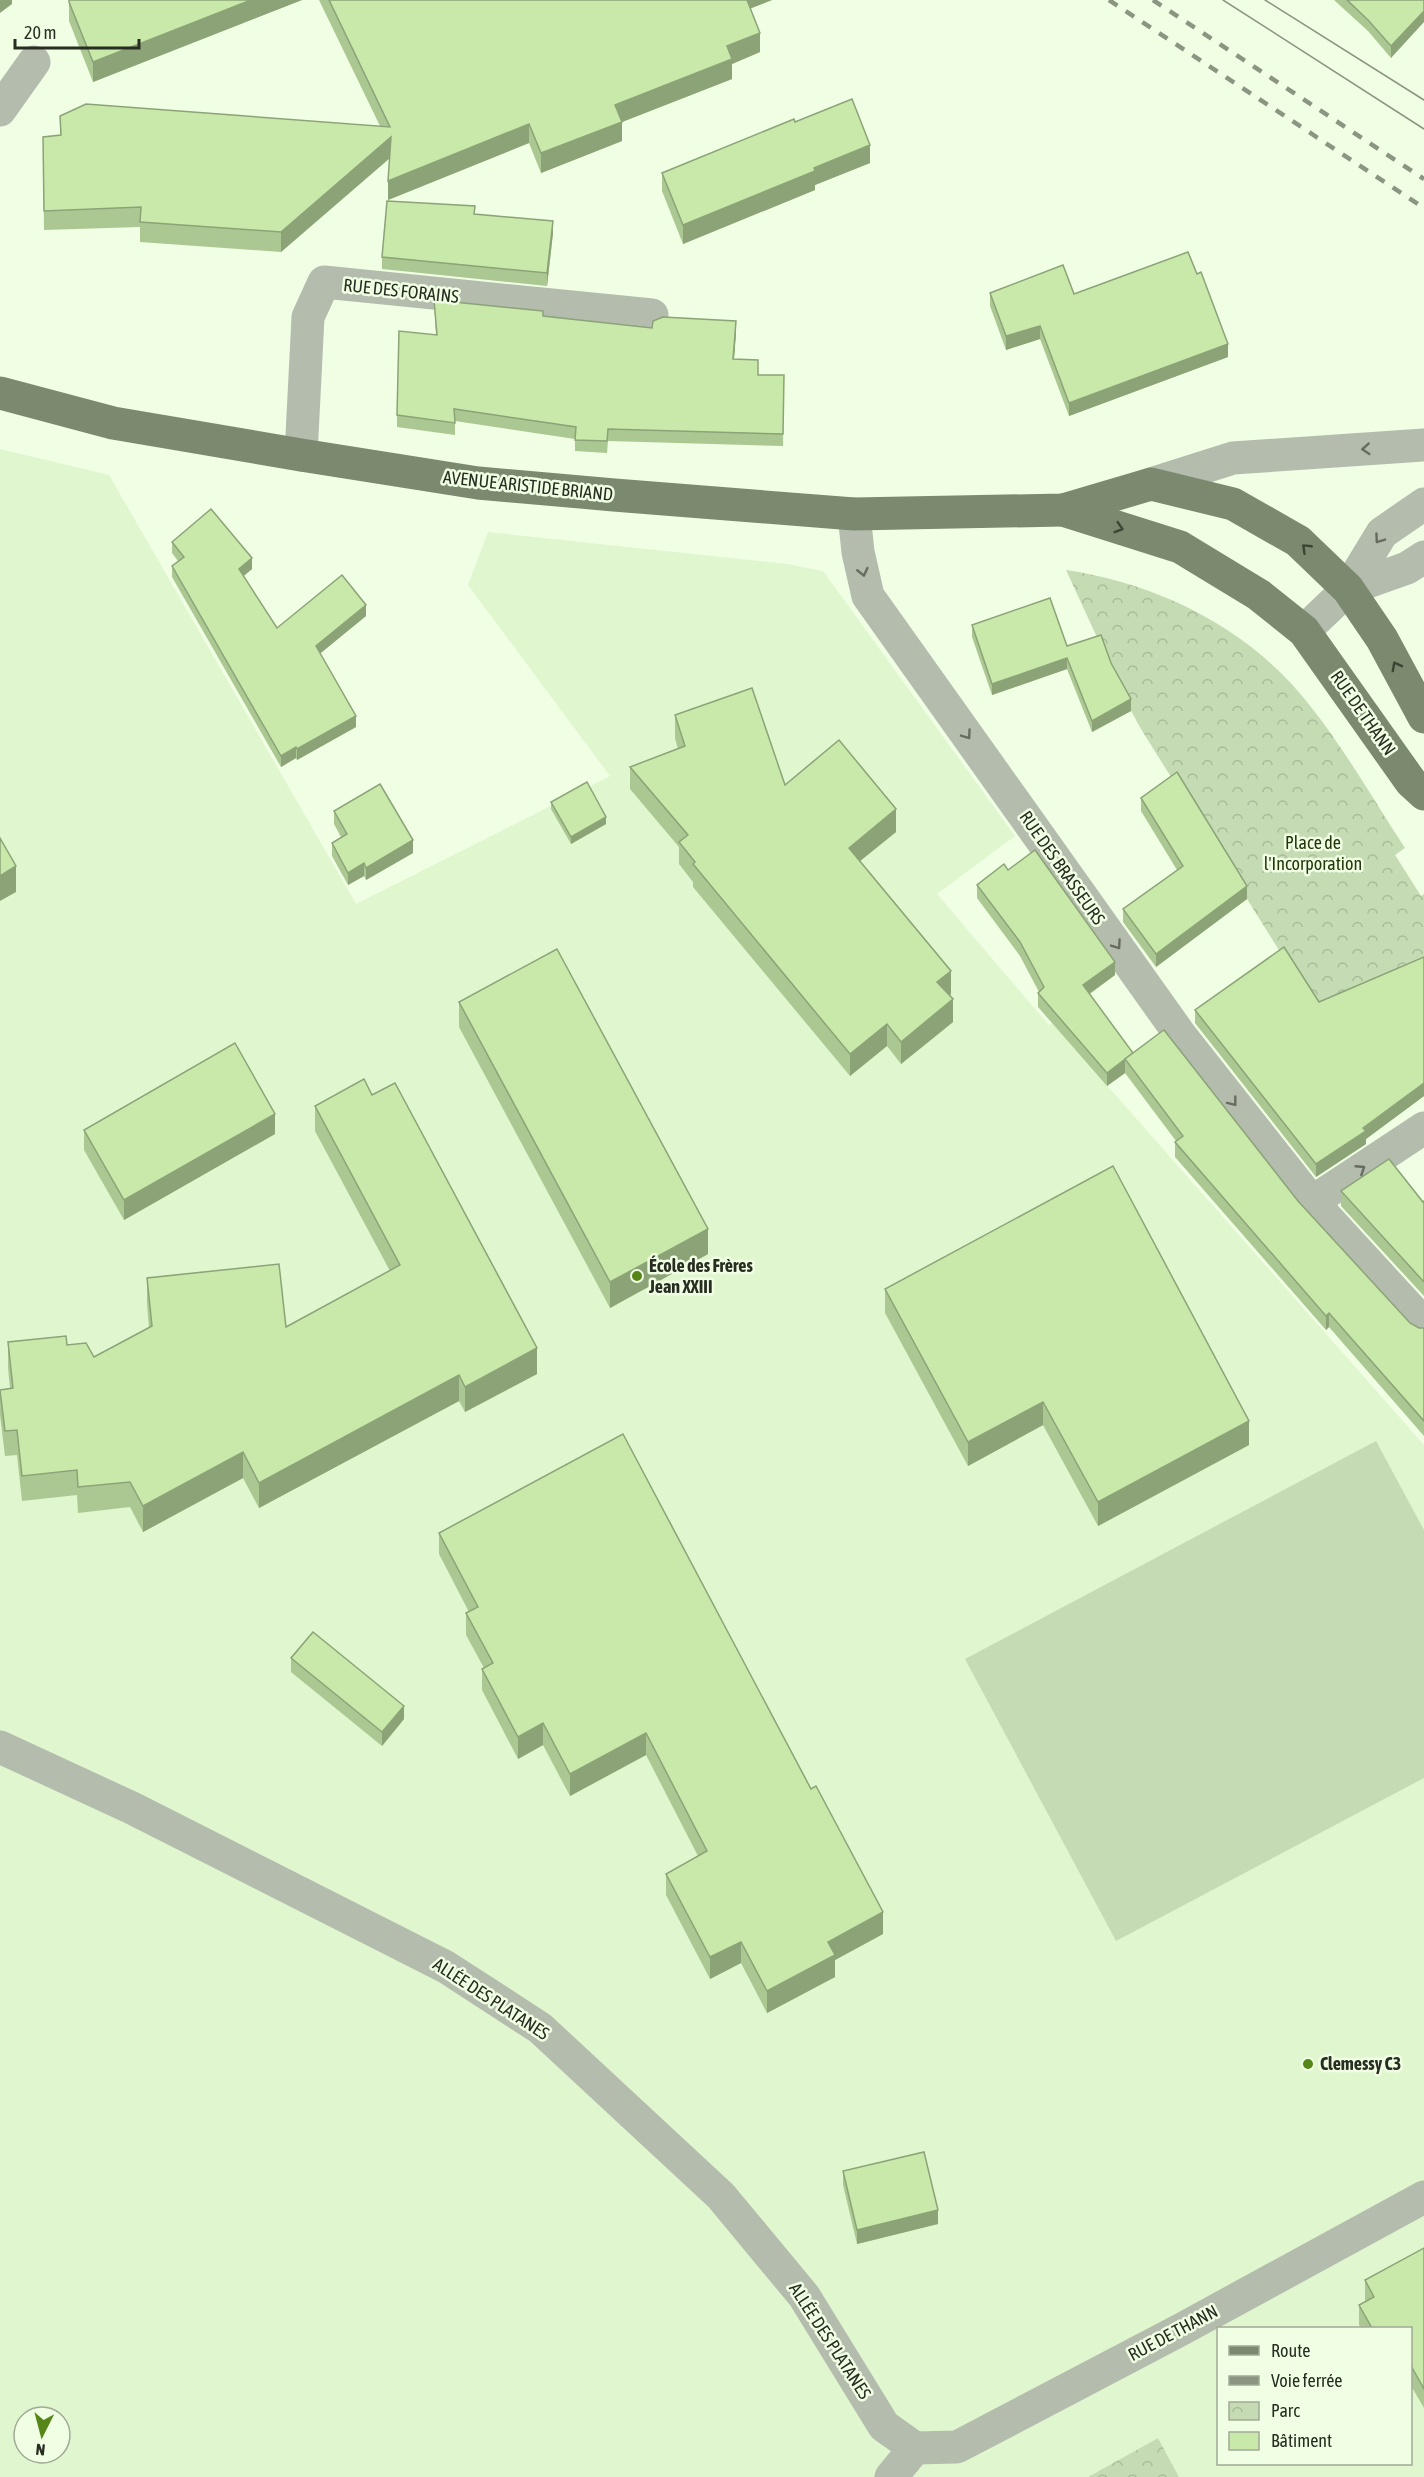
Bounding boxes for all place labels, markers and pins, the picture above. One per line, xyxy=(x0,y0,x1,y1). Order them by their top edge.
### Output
place label: École des Frères Jean XXIII xyxy=(648,1255,753,1297)
marker: École des Frères Jean XXIII xyxy=(630,1269,644,1283)
place label: Clemessy C3 xyxy=(1320,2053,1401,2074)
marker: Clemessy C3 xyxy=(1301,2057,1315,2071)

